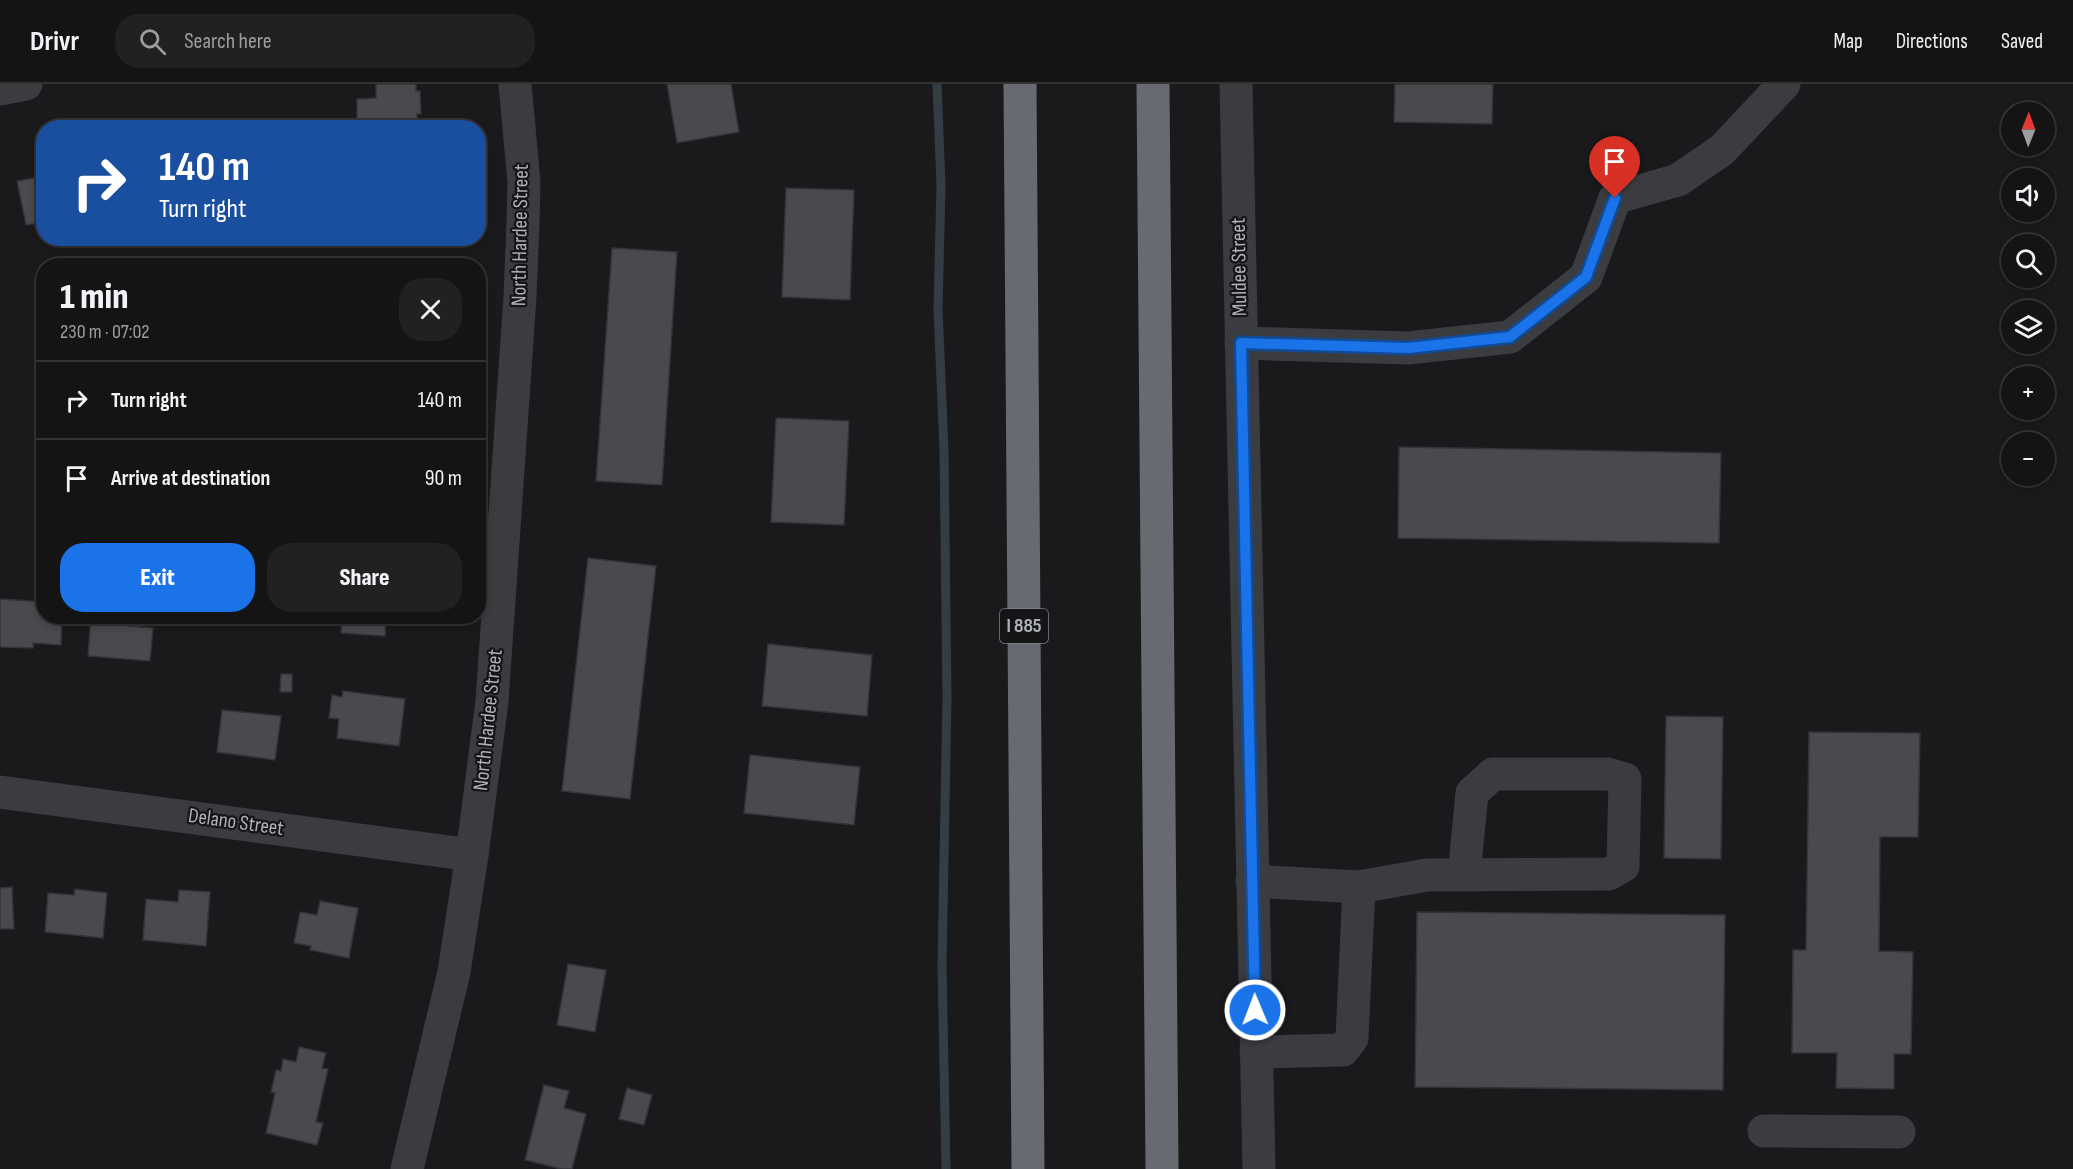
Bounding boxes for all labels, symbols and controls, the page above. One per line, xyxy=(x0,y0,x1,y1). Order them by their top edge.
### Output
search box xyxy=(115,14,535,68)
text: Drivr xyxy=(30,25,79,58)
icon: search xyxy=(136,25,169,58)
text: Search here xyxy=(184,28,272,55)
text: Map xyxy=(1833,29,1863,54)
text: Directions xyxy=(1896,29,1968,54)
text: Saved xyxy=(2001,29,2043,54)
north arrow xyxy=(2001,102,2055,156)
map controls xyxy=(2001,102,2055,486)
pin xyxy=(1589,136,1640,198)
text: 140 m xyxy=(159,142,250,193)
icon: right xyxy=(60,144,138,222)
icon: arrive xyxy=(1598,145,1631,178)
street label: North Hardee Street xyxy=(506,164,534,306)
button: sound xyxy=(2001,168,2055,222)
text: Turn right xyxy=(159,193,246,225)
street label: Muldee Street xyxy=(1226,218,1252,316)
button: search xyxy=(2001,234,2055,288)
text: 1 min xyxy=(60,276,128,319)
button: close xyxy=(399,278,462,341)
button: layers xyxy=(2001,300,2055,354)
text: 230 m · 07:02 xyxy=(60,320,150,344)
button: + xyxy=(2001,366,2055,420)
icon: right xyxy=(60,384,93,417)
text: Turn right xyxy=(111,387,187,414)
text: 140 m xyxy=(418,387,462,414)
button: − xyxy=(2001,432,2055,486)
icon: arrive xyxy=(60,462,93,495)
text: Arrive at destination xyxy=(111,465,270,492)
text: 90 m xyxy=(425,465,462,492)
button: Exit xyxy=(60,543,255,612)
button: Share xyxy=(267,543,462,612)
road number: I 885 xyxy=(1000,609,1048,643)
street label: North Hardee Street xyxy=(468,648,508,792)
street label: Delano Street xyxy=(187,803,285,841)
position arrow xyxy=(1223,978,1287,1042)

